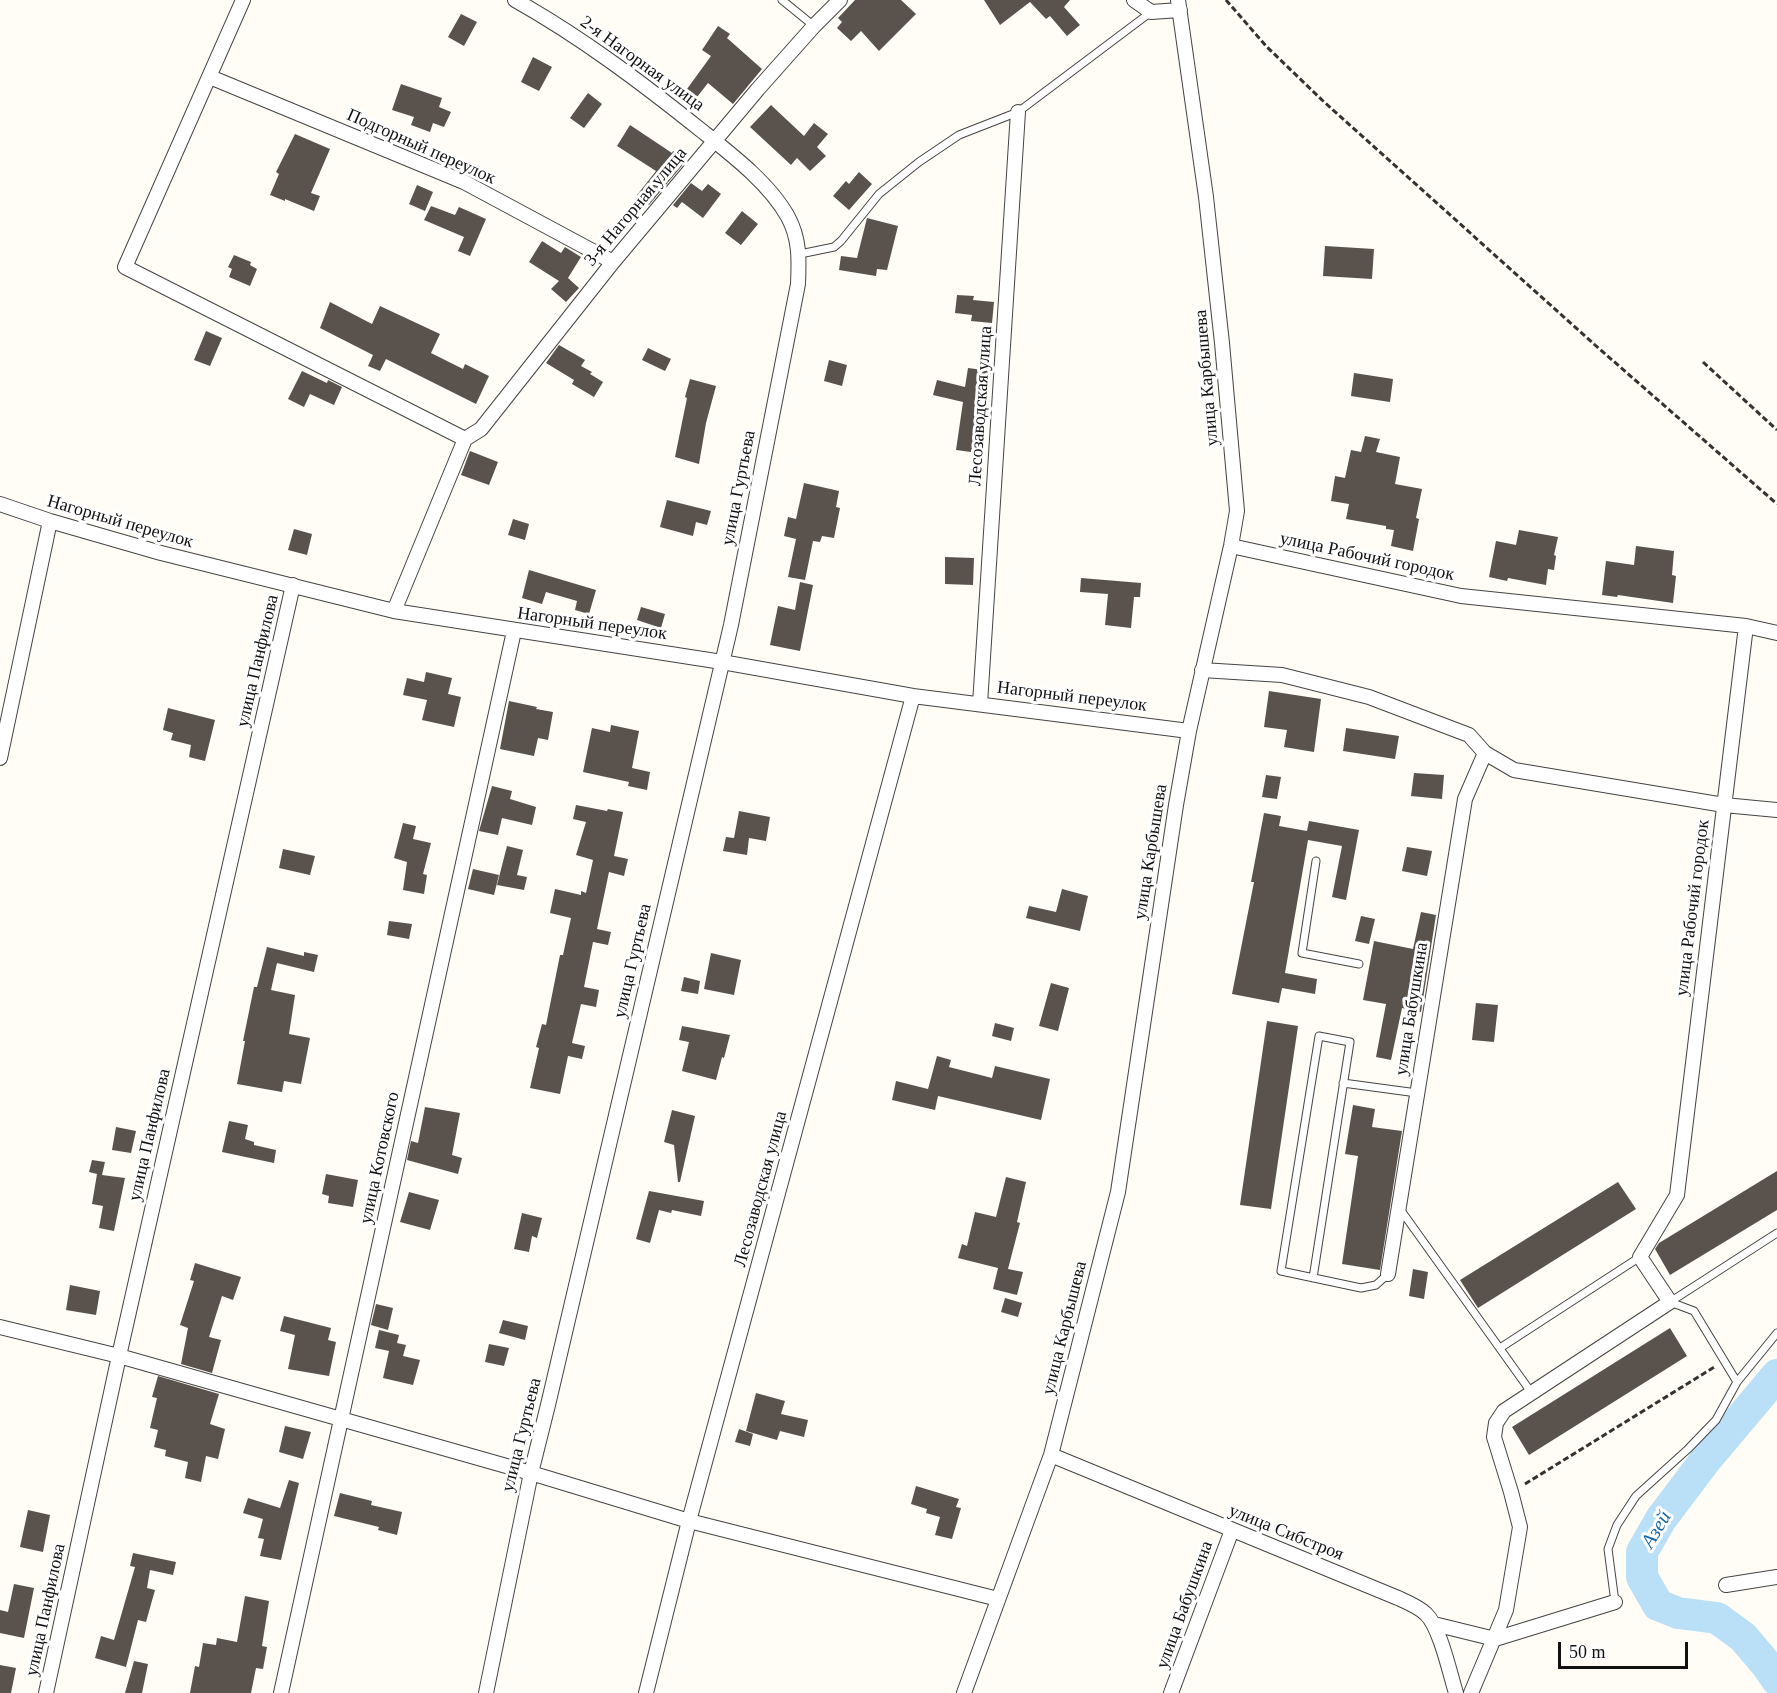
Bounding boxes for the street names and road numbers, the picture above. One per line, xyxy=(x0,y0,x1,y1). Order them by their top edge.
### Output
street label: 2-я Нагорная улица xyxy=(576,12,708,116)
street label: Подгорный переулок xyxy=(343,104,499,190)
street label: 3-я Нагорная улица xyxy=(580,143,692,271)
street label: улица Карбышева xyxy=(1190,309,1224,447)
street label: Лесозаводская улица xyxy=(965,325,997,487)
street label: улица Гуртьева xyxy=(717,429,761,547)
street label: Нагорный переулок xyxy=(45,491,195,553)
street label: улица Рабочий городок xyxy=(1278,528,1456,586)
street label: улица Панфилова xyxy=(232,593,284,729)
street label: Нагорный переулок xyxy=(516,603,668,645)
street label: Нагорный переулок xyxy=(996,677,1148,717)
street label: улица Карбышева xyxy=(1130,783,1172,921)
street label: улица Рабочий городок xyxy=(1671,818,1715,998)
street label: улица Гуртьева xyxy=(609,902,657,1020)
street label: улица Бабушкина xyxy=(1391,941,1433,1077)
street label: улица Панфилова xyxy=(124,1067,176,1203)
street label: улица Котовского xyxy=(355,1090,405,1226)
street label: Лесозаводская улица xyxy=(730,1109,792,1269)
street label: улица Карбышева xyxy=(1038,1259,1092,1397)
street label: улица Гуртьева xyxy=(497,1376,547,1494)
street label: улица Сибстроя xyxy=(1226,1500,1346,1566)
street label: улица Бабушкина xyxy=(1152,1538,1218,1672)
street label: улица Панфилова xyxy=(21,1542,71,1678)

